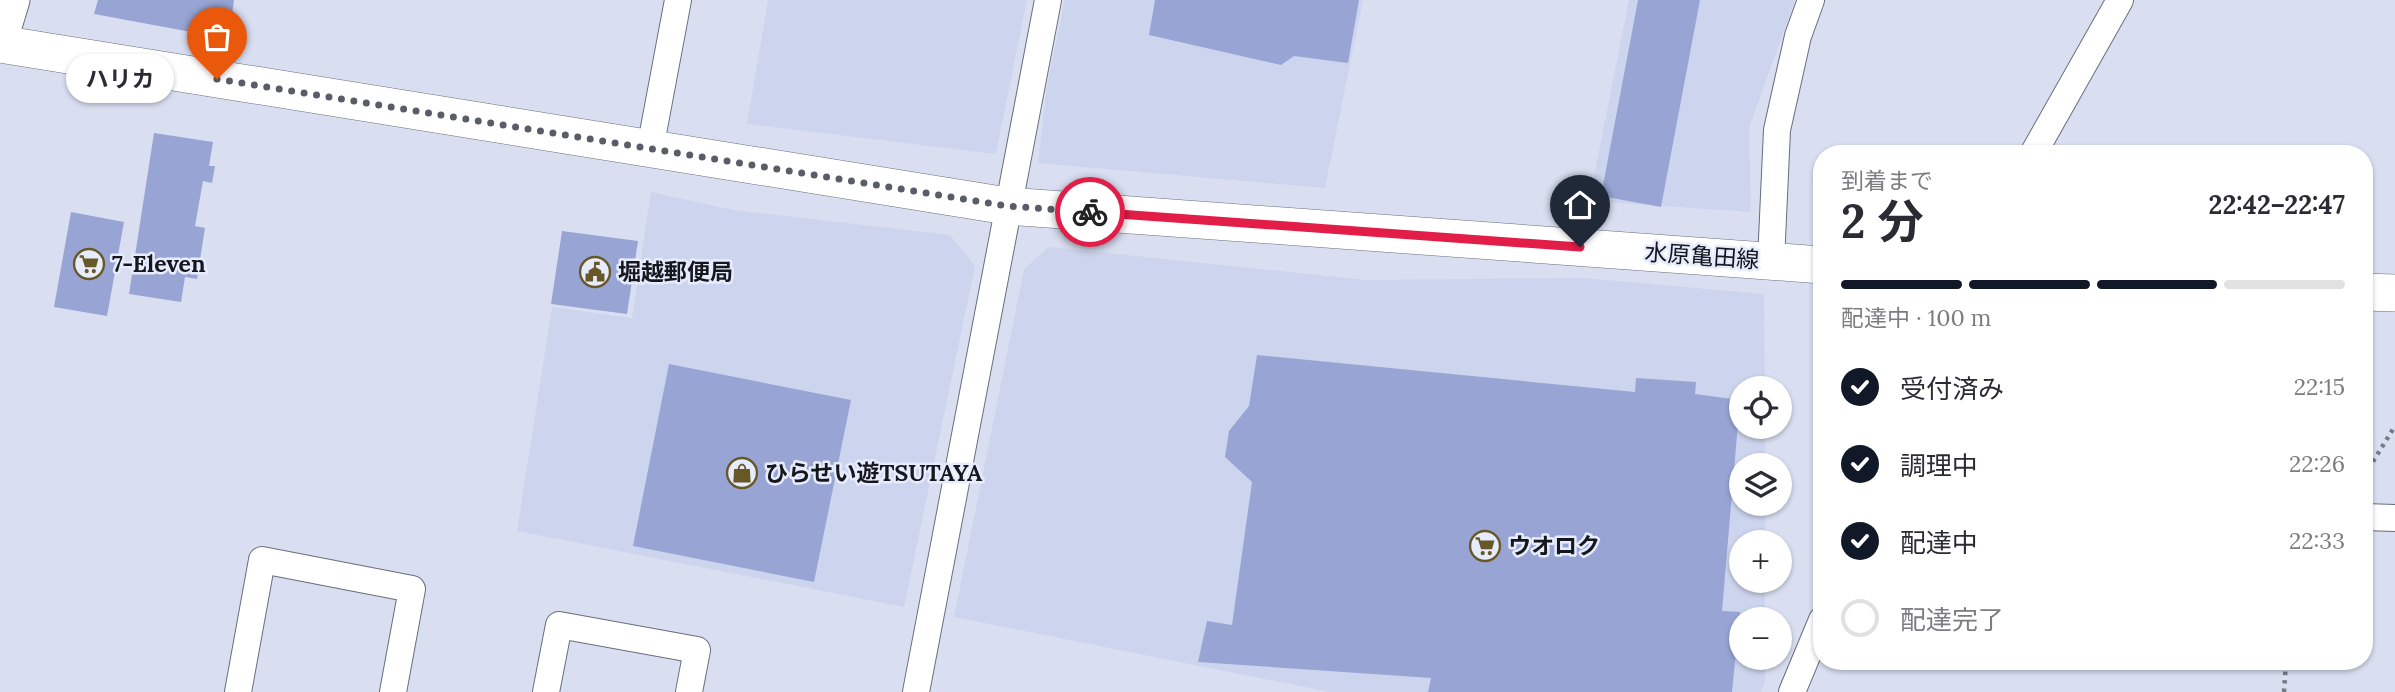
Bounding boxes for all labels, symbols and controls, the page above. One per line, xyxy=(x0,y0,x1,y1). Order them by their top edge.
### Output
pin xyxy=(187,7,247,79)
icon: bag xyxy=(198,18,236,56)
callout: ハリカ xyxy=(66,55,175,104)
text: ハリカ xyxy=(86,64,155,93)
text: 到着まで xyxy=(1841,166,1933,195)
pin xyxy=(1550,175,1610,247)
courier xyxy=(1055,177,1125,247)
icon: home xyxy=(1561,186,1599,224)
text: 22:42–22:47 xyxy=(2209,188,2345,221)
text: 2 分 xyxy=(1841,192,1924,251)
icon: bike xyxy=(1071,193,1109,231)
street label: 水原亀田線 xyxy=(1644,237,1760,274)
supermarket icon: 7-Eleven xyxy=(72,247,106,281)
place label: 7-Eleven xyxy=(112,249,206,278)
public building icon: 堀越郵便局 xyxy=(578,255,612,289)
place label: 堀越郵便局 xyxy=(618,257,733,286)
text: 配達中 · 100 m xyxy=(1841,303,1991,332)
icon: check xyxy=(1841,368,1879,406)
text: 受付済み xyxy=(1900,372,2004,405)
text: 22:15 xyxy=(2294,372,2345,401)
map controls xyxy=(1729,376,1792,670)
button: locate xyxy=(1729,376,1792,439)
icon: check xyxy=(1841,445,1879,483)
text: 調理中 xyxy=(1900,449,1978,482)
text: 22:26 xyxy=(2289,449,2345,478)
button: layers xyxy=(1729,453,1792,516)
shop icon: ひらせい遊TSUTAYA xyxy=(725,456,759,490)
place label: ひらせい遊TSUTAYA xyxy=(765,458,983,487)
icon: check xyxy=(1841,522,1879,560)
text: 配達中 xyxy=(1900,526,1978,559)
text: 22:33 xyxy=(2289,526,2345,555)
supermarket icon: ウオロク xyxy=(1468,529,1502,563)
button: + xyxy=(1729,530,1792,593)
place label: ウオロク xyxy=(1508,531,1600,560)
text: 配達完了 xyxy=(1900,603,2004,636)
button: − xyxy=(1729,607,1792,670)

